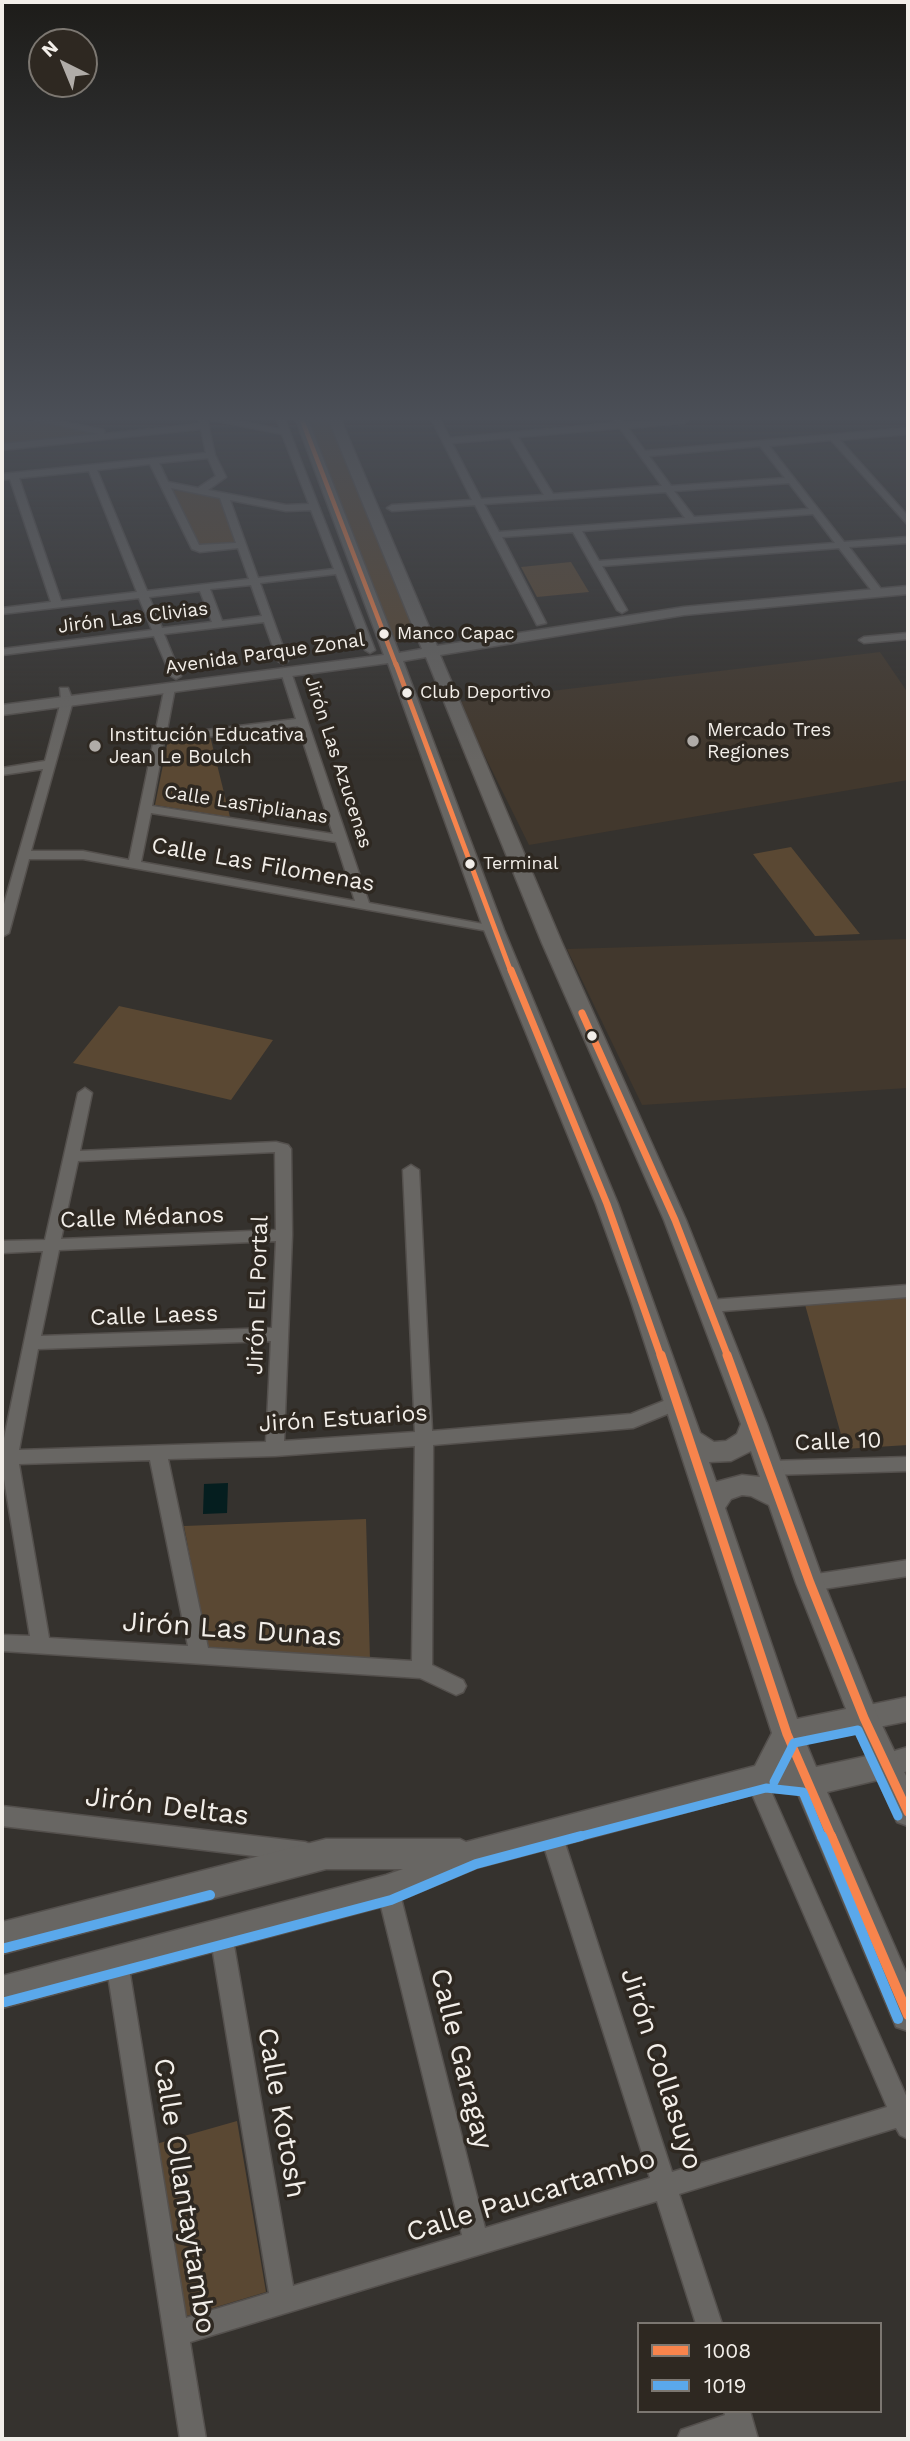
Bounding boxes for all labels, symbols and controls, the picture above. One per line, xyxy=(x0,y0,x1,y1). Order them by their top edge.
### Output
north arrow xyxy=(28,28,98,98)
text: N xyxy=(37,36,63,62)
street label: Jirón Las Clivias xyxy=(57,597,209,639)
place label: Manco Capac xyxy=(397,623,515,645)
marker: Manco Capac xyxy=(377,627,391,641)
street label: Avenida Parque Zonal xyxy=(164,629,366,679)
street label: Jirón Las Azucenas xyxy=(299,673,377,851)
place label: Club Deportivo xyxy=(420,682,551,704)
marker: Club Deportivo xyxy=(400,686,414,700)
place label: Mercado Tres Regiones xyxy=(707,719,831,763)
place label: Institución Educativa Jean Le Boulch xyxy=(109,724,304,768)
marker: Mercado Tres Regiones xyxy=(685,733,701,749)
marker: Institución Educativa Jean Le Boulch xyxy=(87,738,103,754)
street label: Calle LasTiplianas xyxy=(163,781,329,829)
street label: Calle Las Filomenas xyxy=(149,832,377,898)
place label: Terminal xyxy=(483,853,558,875)
marker: Terminal xyxy=(463,857,477,871)
unlabelled marker xyxy=(585,1029,599,1043)
street label: Calle Médanos xyxy=(59,1201,225,1235)
street label: Jirón El Portal xyxy=(241,1215,275,1375)
street label: Calle Laess xyxy=(89,1300,219,1332)
street label: Jirón Estuarios xyxy=(258,1399,428,1439)
street label: Calle 10 xyxy=(794,1427,882,1457)
street label: Jirón Las Dunas xyxy=(121,1606,343,1654)
street label: Jirón Deltas xyxy=(83,1780,251,1834)
street label: Jirón Collasuyo xyxy=(613,1964,709,2174)
street label: Calle Garagay xyxy=(422,1965,500,2153)
street label: Calle Kotosh xyxy=(249,2025,313,2201)
street label: Calle Ollantaytambo xyxy=(146,2056,222,2336)
street label: Calle Paucartambo xyxy=(402,2142,660,2250)
legend xyxy=(637,2322,882,2413)
text: 1008 xyxy=(704,2338,751,2363)
text: 1019 xyxy=(704,2373,746,2398)

